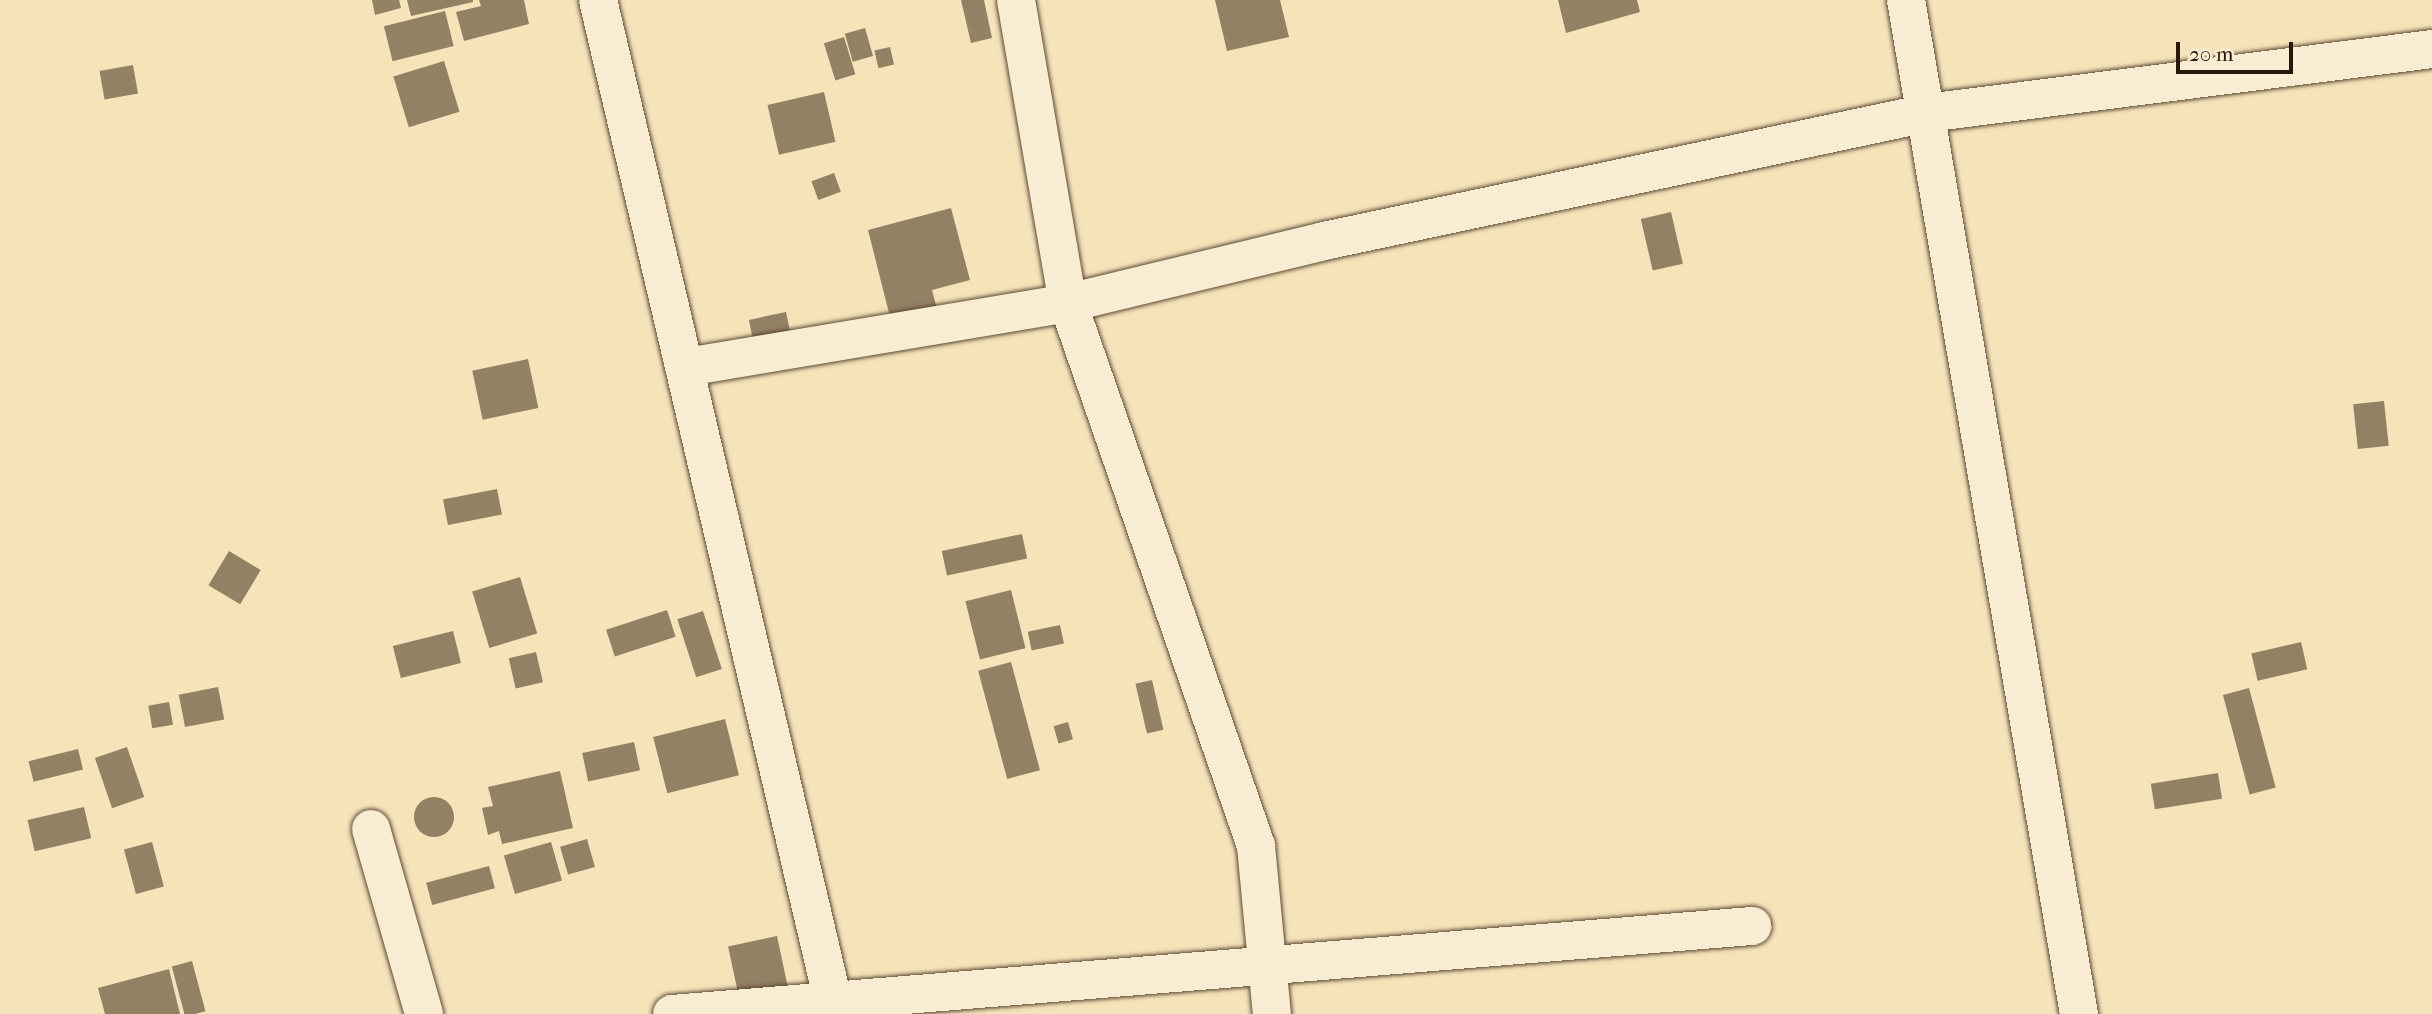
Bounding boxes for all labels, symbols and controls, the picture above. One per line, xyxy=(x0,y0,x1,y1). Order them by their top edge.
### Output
scale bar xyxy=(2180,28,2297,72)
text: 20 m xyxy=(2189,42,2233,66)

